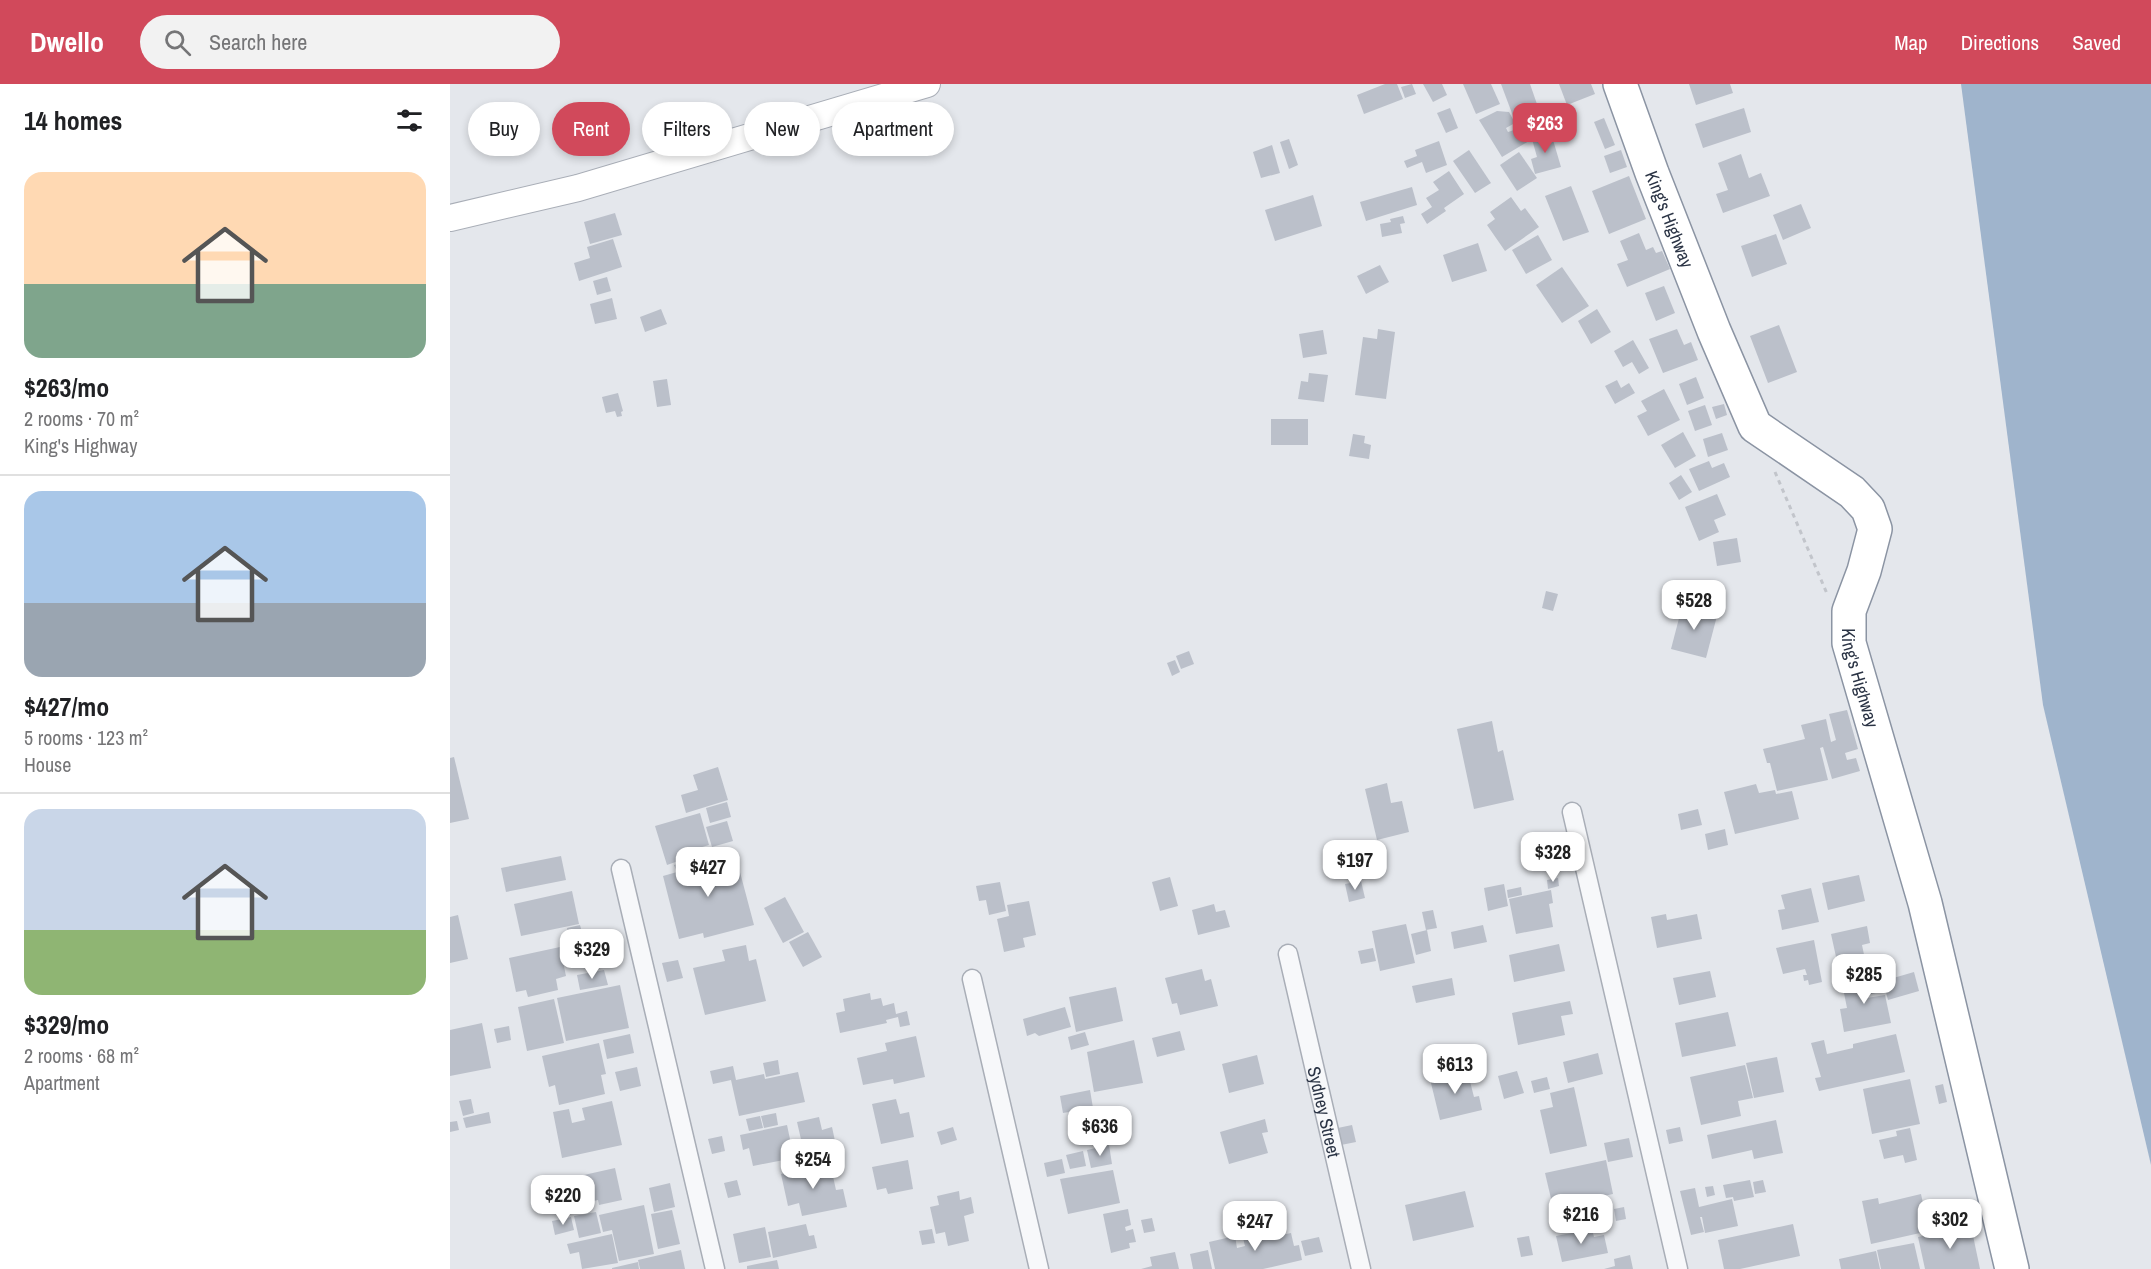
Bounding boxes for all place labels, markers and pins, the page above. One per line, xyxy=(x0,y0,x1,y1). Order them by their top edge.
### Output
pin: $263 xyxy=(1509,103,1581,154)
pin: $528 xyxy=(1658,580,1730,631)
pin: $328 xyxy=(1517,832,1589,883)
pin: $197 xyxy=(1319,840,1391,891)
pin: $427 xyxy=(672,847,744,898)
pin: $329 xyxy=(556,929,628,980)
pin: $285 xyxy=(1828,954,1900,1005)
pin: $613 xyxy=(1419,1044,1491,1095)
pin: $636 xyxy=(1064,1106,1136,1157)
pin: $254 xyxy=(777,1139,849,1190)
pin: $220 xyxy=(527,1175,599,1226)
pin: $216 xyxy=(1545,1194,1617,1245)
pin: $302 xyxy=(1914,1199,1986,1250)
pin: $247 xyxy=(1219,1201,1291,1252)

